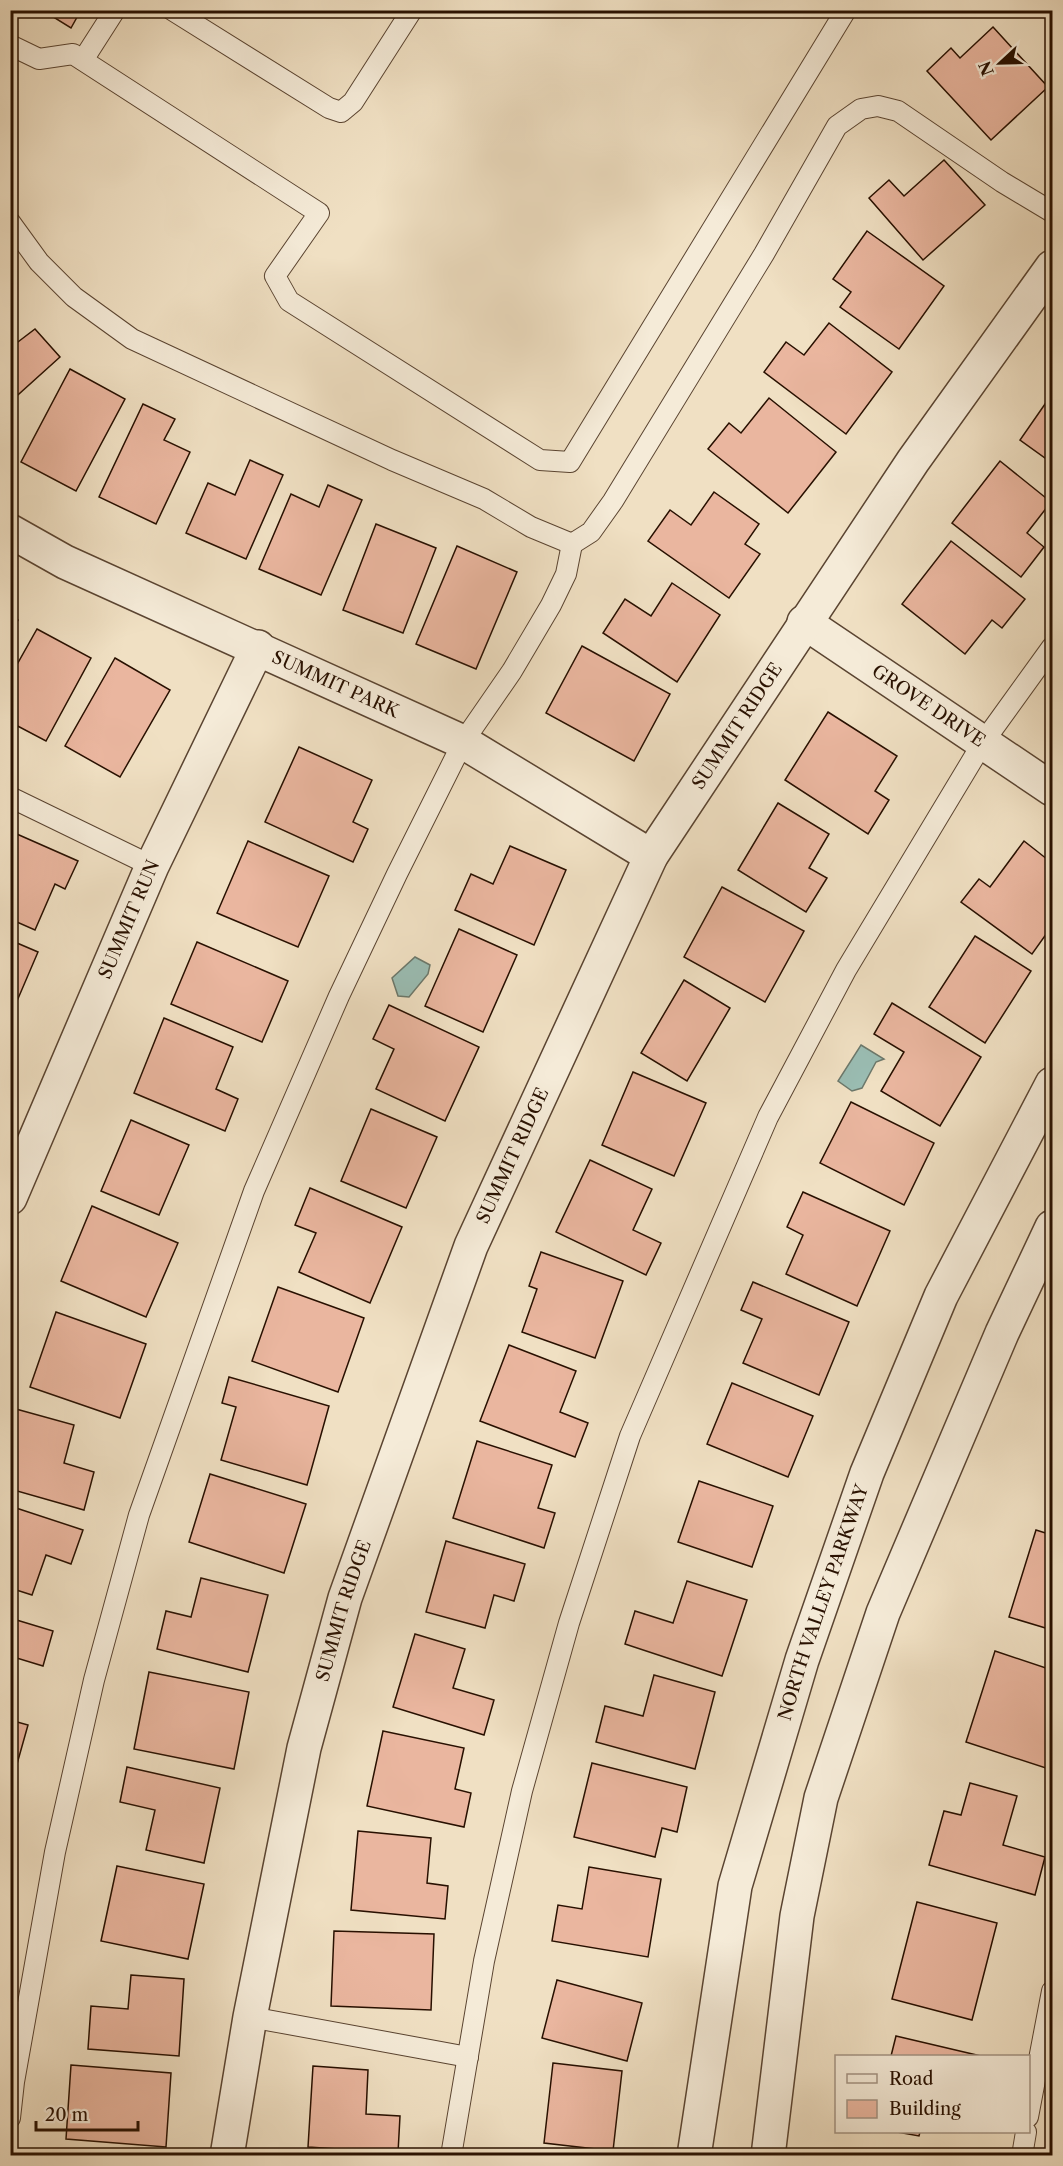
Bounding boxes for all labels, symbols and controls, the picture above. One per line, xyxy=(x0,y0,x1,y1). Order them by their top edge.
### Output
north arrow xyxy=(970,33,1030,93)
text: N xyxy=(974,58,998,79)
street label: SUMMIT PARK xyxy=(268,646,403,723)
street label: SUMMIT RIDGE xyxy=(687,659,787,794)
street label: GROVE DRIVE xyxy=(868,660,989,752)
street label: SUMMIT RUN xyxy=(94,856,164,982)
street label: SUMMIT RIDGE xyxy=(472,1084,553,1227)
street label: NORTH VALLEY PARKWAY xyxy=(774,1480,874,1723)
street label: SUMMIT RIDGE xyxy=(312,1537,376,1684)
legend xyxy=(835,2055,1030,2133)
text: Road xyxy=(889,2068,934,2090)
scale bar xyxy=(36,2094,138,2132)
text: Building xyxy=(889,2098,961,2120)
text: 20 m xyxy=(45,2104,89,2126)

